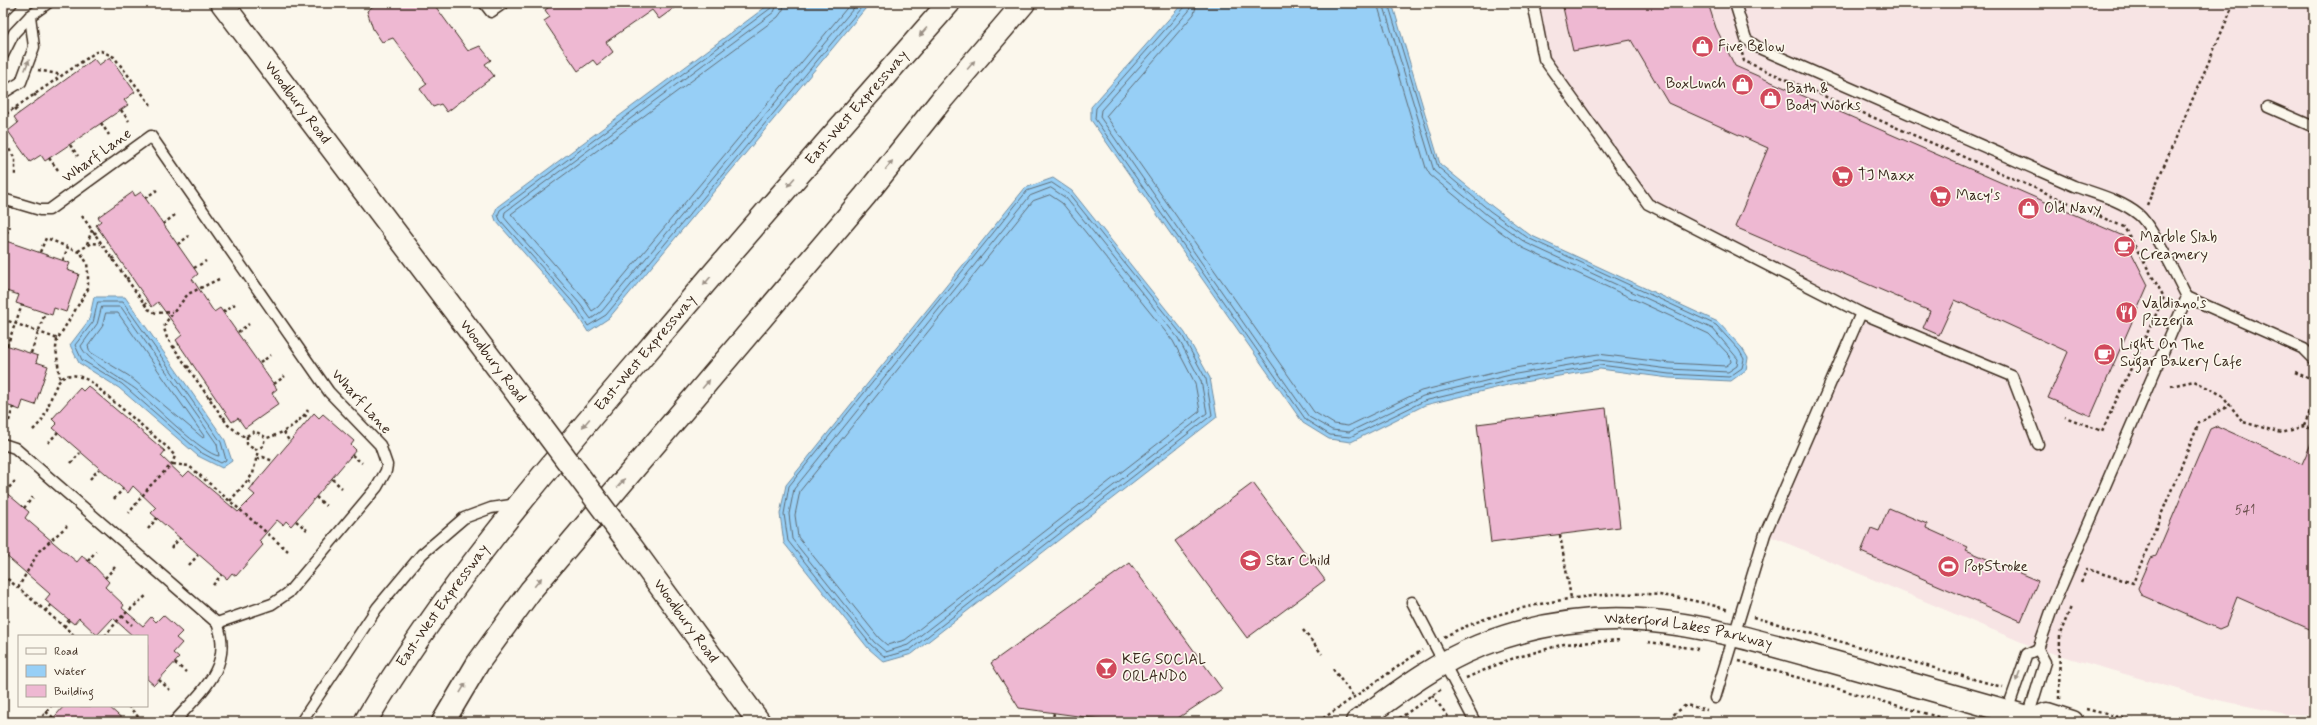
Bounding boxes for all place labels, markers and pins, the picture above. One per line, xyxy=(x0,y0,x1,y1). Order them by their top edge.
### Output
shop icon: Five Below xyxy=(1690,34,1716,60)
place label: Five Below xyxy=(1718,37,1784,57)
shop icon: BoxLunch xyxy=(1729,71,1755,97)
place label: BoxLunch xyxy=(1666,74,1726,94)
place label: Bath & Body Works xyxy=(1786,79,1861,116)
shop icon: Bath & Body Works xyxy=(1758,85,1784,111)
supermarket icon: TJ Maxx xyxy=(1829,163,1855,189)
place label: TJ Maxx xyxy=(1858,166,1915,186)
supermarket icon: Macy's xyxy=(1928,183,1954,209)
place label: Macy's xyxy=(1956,186,2001,206)
shop icon: Old Navy xyxy=(2015,196,2041,222)
place label: Old Navy xyxy=(2044,199,2102,219)
place label: Marble Slab Creamery xyxy=(2140,228,2217,265)
cafe icon: Marble Slab Creamery xyxy=(2112,234,2138,260)
place label: Valdiano's Pizzeria xyxy=(2142,294,2207,331)
restaurant icon: Valdiano's Pizzeria xyxy=(2113,300,2139,326)
place label: Light On The Sugar Bakery Cafe xyxy=(2120,335,2242,373)
cafe icon: Light On The Sugar Bakery Cafe xyxy=(2092,341,2118,367)
school or university icon: Star Child xyxy=(1237,548,1263,574)
place label: Star Child xyxy=(1266,551,1330,571)
sports icon: PopStroke xyxy=(1936,554,1962,580)
place label: PopStroke xyxy=(1964,557,2028,577)
place label: KEG SOCIAL ORLANDO xyxy=(1122,650,1206,687)
bar icon: KEG SOCIAL ORLANDO xyxy=(1093,656,1119,682)

